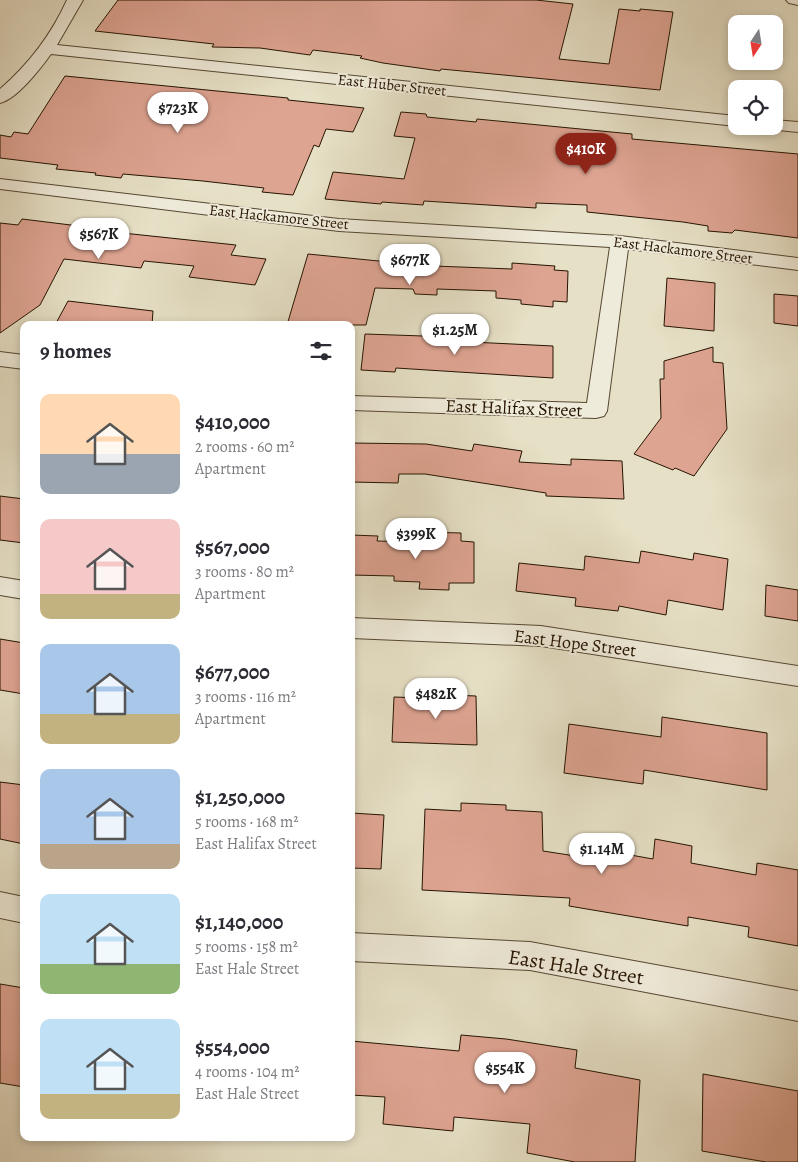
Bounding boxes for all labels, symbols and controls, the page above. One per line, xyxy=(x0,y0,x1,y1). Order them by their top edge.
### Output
north arrow xyxy=(728,15,782,70)
map controls xyxy=(728,15,783,135)
street label: East Huber Street xyxy=(337,69,447,101)
button: locate xyxy=(728,80,783,135)
pin: $723K xyxy=(143,92,213,134)
text: $723K xyxy=(158,97,198,119)
pin: $410K xyxy=(551,132,621,175)
text: $410K xyxy=(566,138,606,160)
street label: East Hackamore Street xyxy=(208,200,350,234)
pin: $567K xyxy=(64,218,134,260)
text: $567K xyxy=(79,223,119,245)
street label: East Hackamore Street xyxy=(612,232,754,268)
pin: $677K xyxy=(375,244,445,286)
text: $677K xyxy=(390,249,430,271)
pin: $1.25M xyxy=(414,314,496,356)
text: $1.25M xyxy=(432,319,478,341)
text: 9 homes xyxy=(40,337,111,365)
icon: filters xyxy=(307,337,335,365)
street label: East Halifax Street xyxy=(445,394,583,422)
text: $410,000 xyxy=(195,408,270,436)
icon: home xyxy=(80,414,140,474)
text: 2 rooms · 60 m² xyxy=(195,436,295,458)
text: Apartment xyxy=(195,458,266,480)
pin: $399K xyxy=(381,518,451,560)
text: $399K xyxy=(396,523,436,545)
text: $567,000 xyxy=(195,533,270,561)
icon: home xyxy=(80,539,140,599)
text: 3 rooms · 80 m² xyxy=(195,561,294,583)
text: Apartment xyxy=(195,583,266,605)
street label: East Hope Street xyxy=(513,624,638,662)
text: $677,000 xyxy=(195,658,270,686)
icon: home xyxy=(80,664,140,724)
pin: $482K xyxy=(401,678,471,720)
text: $482K xyxy=(416,683,456,705)
text: 3 rooms · 116 m² xyxy=(195,686,296,708)
text: Apartment xyxy=(195,708,266,730)
text: $1,250,000 xyxy=(195,783,285,811)
icon: home xyxy=(80,789,140,849)
text: 5 rooms · 168 m² xyxy=(195,811,299,833)
pin: $1.14M xyxy=(561,832,643,875)
text: East Halifax Street xyxy=(195,833,317,855)
text: $1.14M xyxy=(580,838,624,860)
text: $1,140,000 xyxy=(195,908,283,936)
icon: home xyxy=(80,914,140,974)
text: 5 rooms · 158 m² xyxy=(195,936,298,958)
street label: East Hale Street xyxy=(506,942,646,992)
text: East Hale Street xyxy=(195,958,299,980)
text: $554,000 xyxy=(195,1033,270,1061)
icon: home xyxy=(80,1039,140,1099)
pin: $554K xyxy=(470,1052,540,1094)
text: $554K xyxy=(485,1057,525,1079)
text: 4 rooms · 104 m² xyxy=(195,1061,300,1083)
text: East Hale Street xyxy=(195,1083,299,1105)

